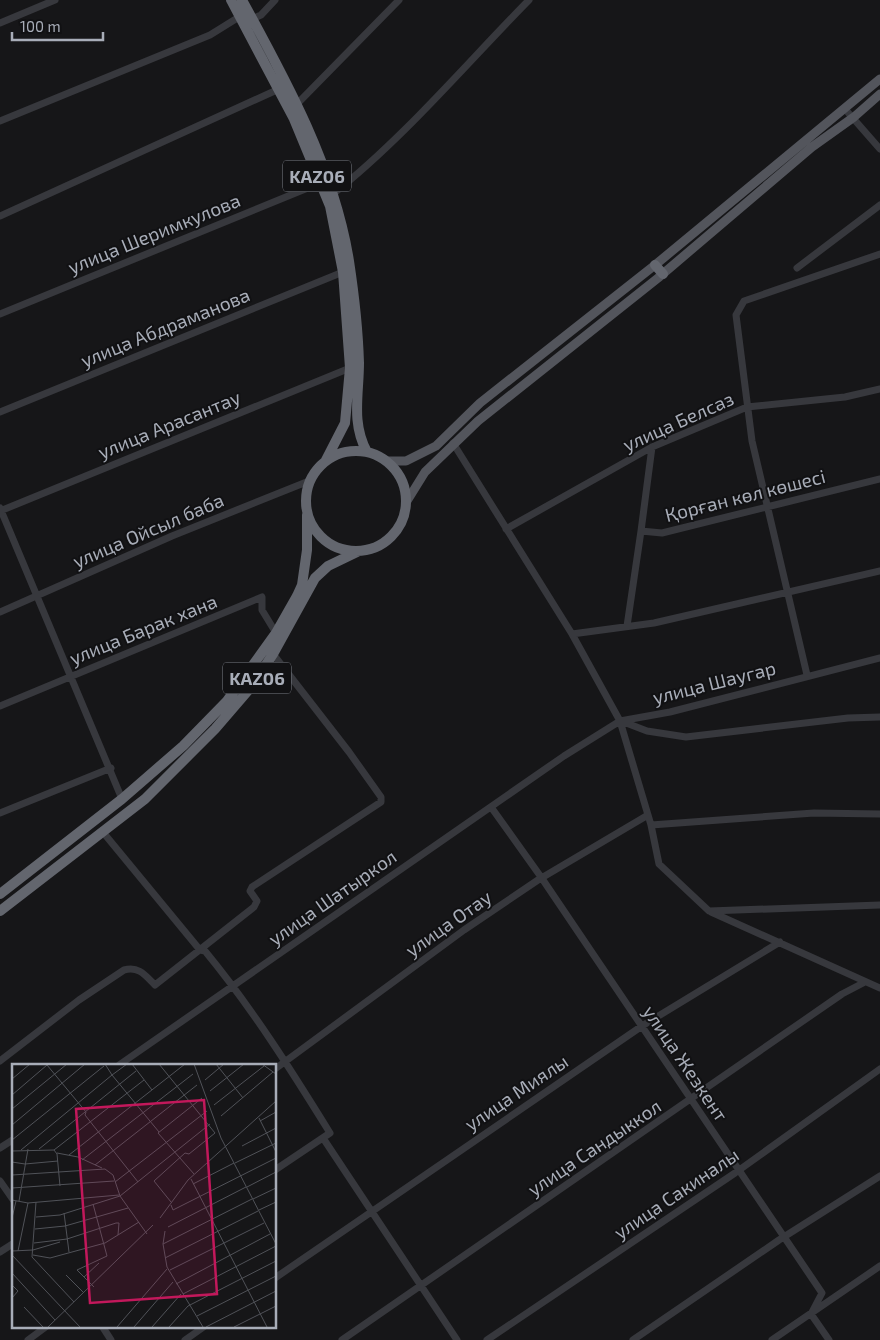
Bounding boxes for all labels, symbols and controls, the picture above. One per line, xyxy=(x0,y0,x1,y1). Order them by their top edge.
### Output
scale bar xyxy=(12,10,104,42)
text: 100 m xyxy=(20,17,61,35)
road number: KАZ06 xyxy=(283,160,351,192)
street label: улица Шеримкулова xyxy=(64,188,244,279)
street label: улица Абдраманова xyxy=(77,283,253,372)
street label: улица Арасантау xyxy=(94,385,244,464)
street label: улица Белсаз xyxy=(619,386,737,457)
street label: Қорған көл көшесі xyxy=(662,464,828,526)
street label: улица Ойсыл баба xyxy=(69,488,227,573)
street label: улица Барак хана xyxy=(66,589,221,670)
street label: улица Шаугар xyxy=(650,656,778,709)
road number: KАZ06 xyxy=(223,662,291,694)
street label: улица Шатыркол xyxy=(264,844,401,951)
street label: улица Отау xyxy=(400,885,496,962)
street label: улица Жезкент xyxy=(638,1001,733,1126)
street label: улица Миялы xyxy=(460,1049,573,1136)
inset map xyxy=(12,1064,276,1328)
street label: улица Сандыккол xyxy=(523,1094,666,1201)
street label: улица Сакиналы xyxy=(609,1143,743,1244)

